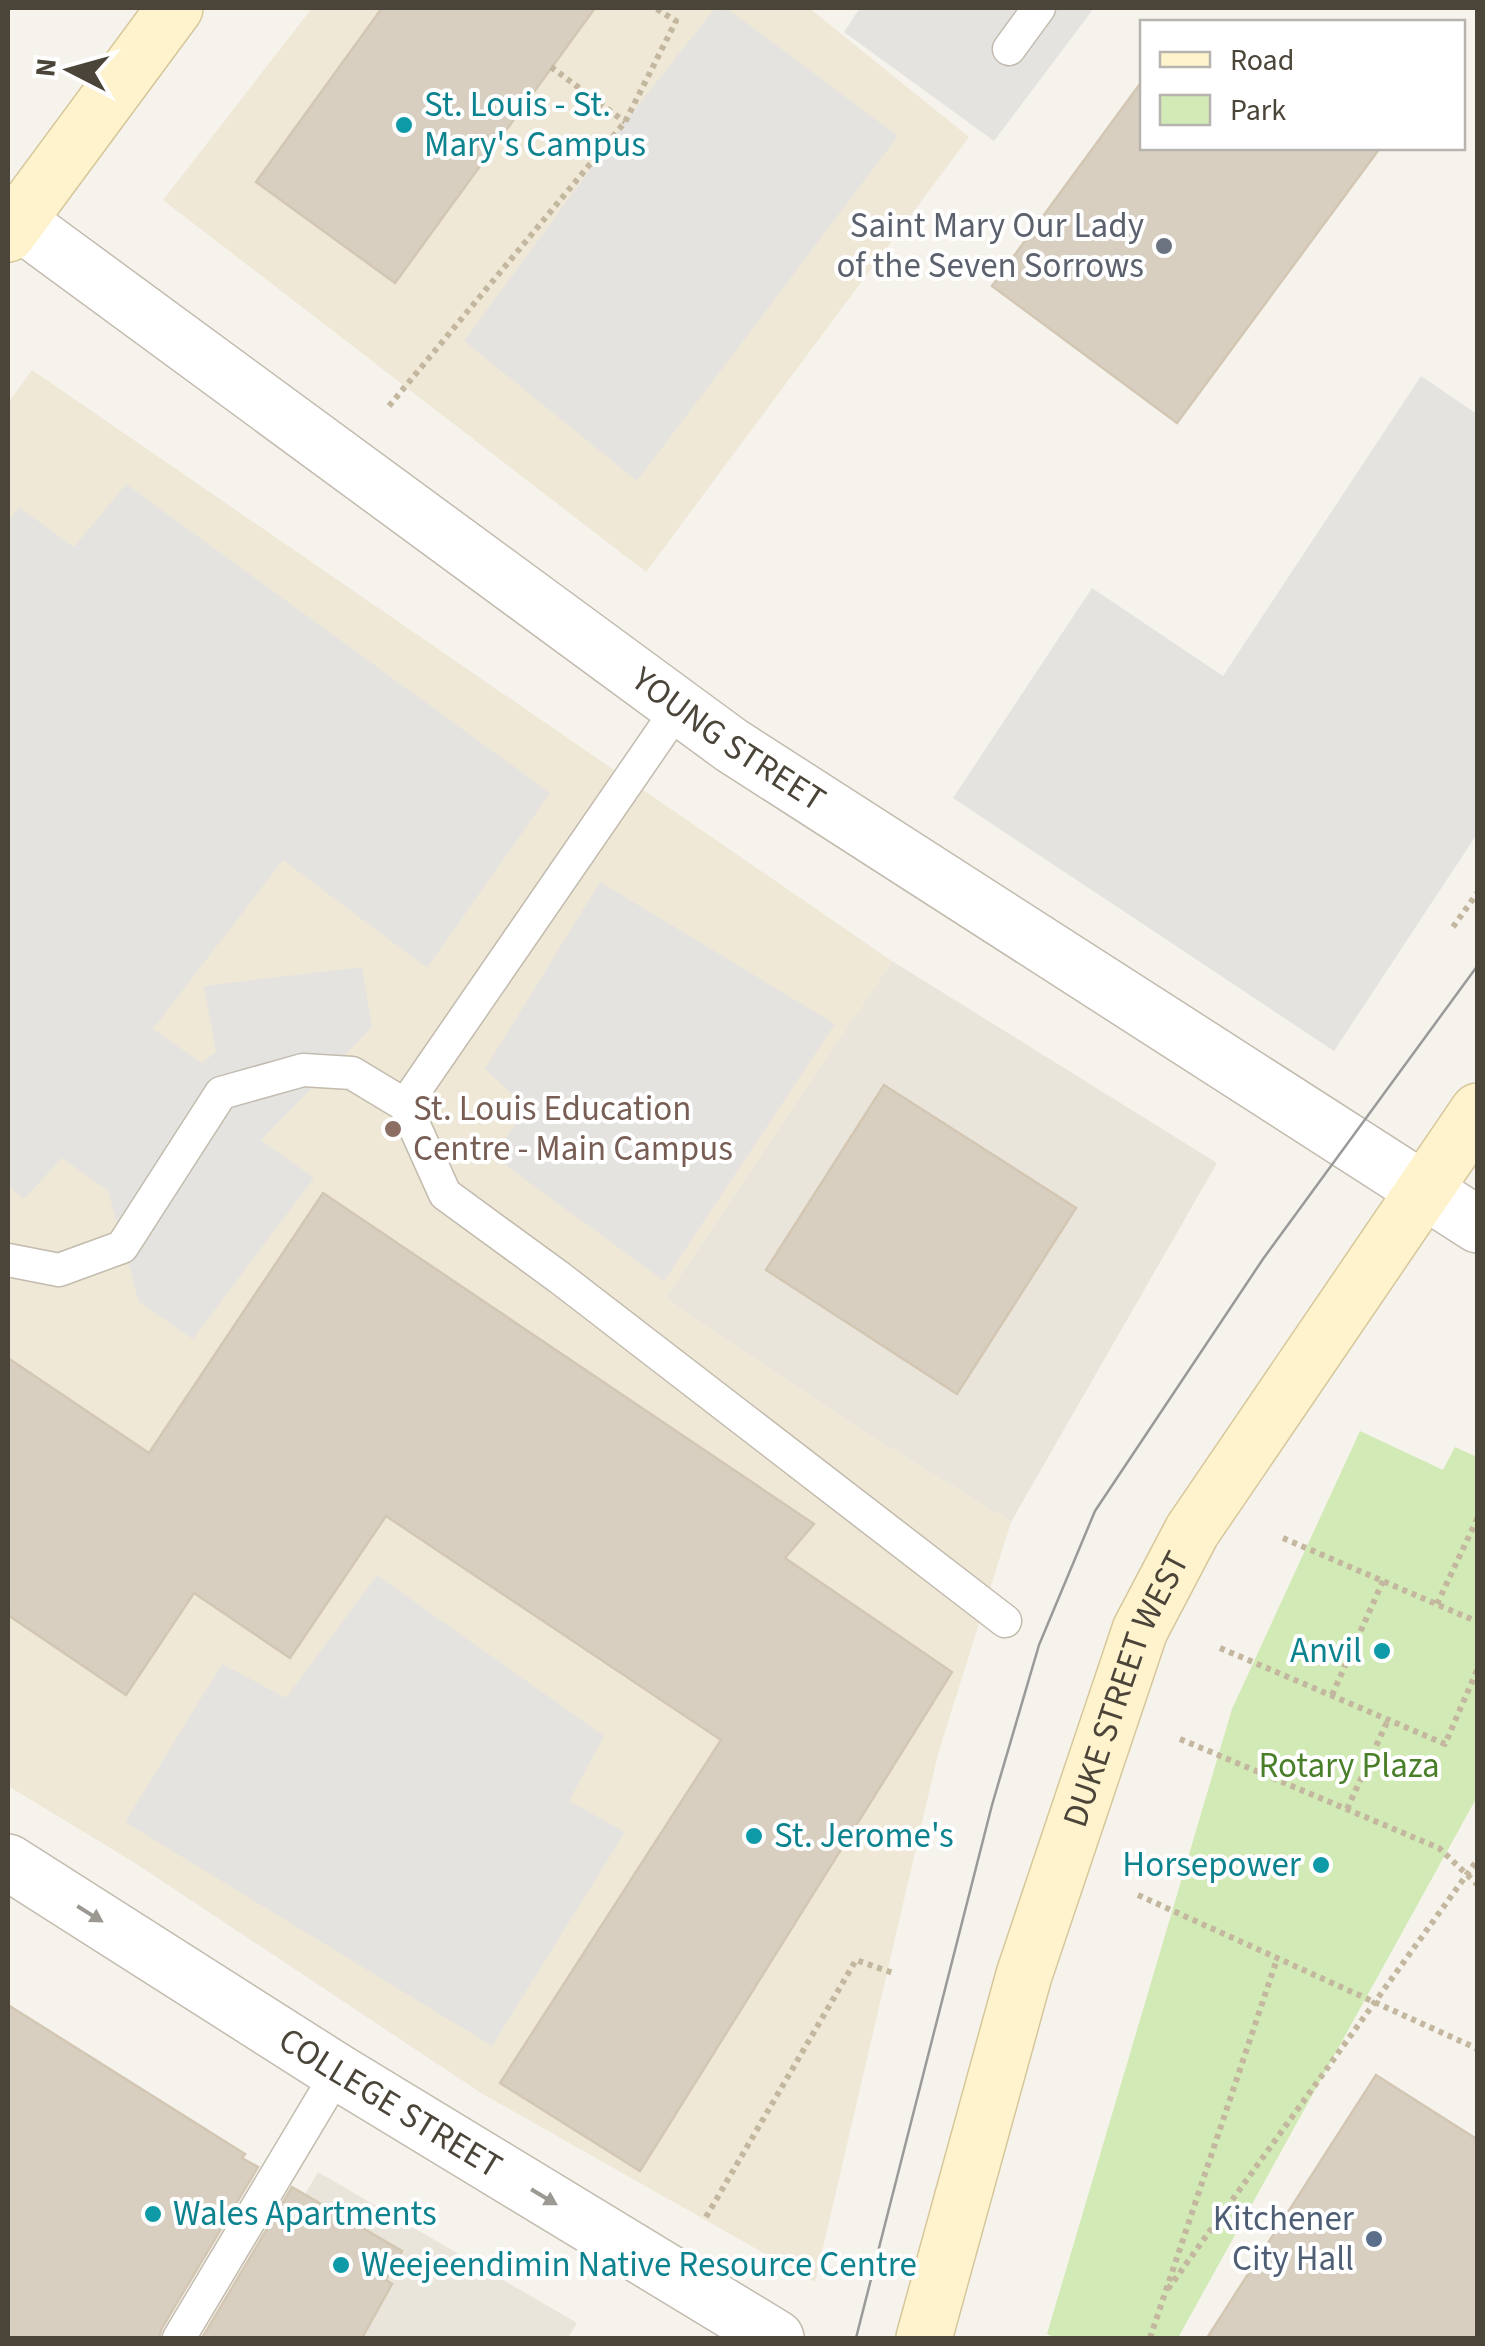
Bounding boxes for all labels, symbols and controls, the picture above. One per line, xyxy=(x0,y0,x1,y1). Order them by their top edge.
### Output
north arrow xyxy=(20,20,120,120)
legend xyxy=(1140,20,1465,150)
text: Road xyxy=(1230,39,1294,82)
text: N xyxy=(25,56,67,79)
place label: St. Louis - St. Mary's Campus xyxy=(424,80,646,170)
text: Park xyxy=(1230,89,1286,132)
marker: St. Louis - St. Mary's Campus xyxy=(393,114,415,136)
place label: Saint Mary Our Lady of the Seven Sorrows xyxy=(836,201,1144,291)
marker: Saint Mary Our Lady of the Seven Sorrows xyxy=(1153,235,1175,257)
street label: YOUNG STREET xyxy=(620,654,835,824)
place label: St. Louis Education Centre - Main Campus xyxy=(413,1084,733,1174)
marker: St. Louis Education Centre - Main Campus xyxy=(382,1118,404,1140)
street label: DUKE STREET WEST xyxy=(1050,1543,1202,1834)
place label: Anvil xyxy=(1290,1626,1362,1676)
marker: Anvil xyxy=(1371,1640,1393,1662)
park label: Rotary Plaza xyxy=(1258,1741,1440,1791)
place label: St. Jerome's xyxy=(774,1811,954,1861)
marker: St. Jerome's xyxy=(743,1825,765,1847)
place label: Horsepower xyxy=(1122,1840,1302,1890)
marker: Horsepower xyxy=(1310,1854,1332,1876)
one-way arrow xyxy=(76,1905,104,1923)
street label: COLLEGE STREET xyxy=(269,2015,512,2191)
one-way arrow xyxy=(530,2188,558,2205)
place label: Wales Apartments xyxy=(173,2189,437,2239)
place label: Kitchener City Hall xyxy=(1213,2194,1355,2284)
marker: Wales Apartments xyxy=(142,2203,164,2225)
marker: Kitchener City Hall xyxy=(1363,2228,1385,2250)
place label: Weejeendimin Native Resource Centre xyxy=(361,2240,917,2290)
marker: Weejeendimin Native Resource Centre xyxy=(330,2254,352,2276)

